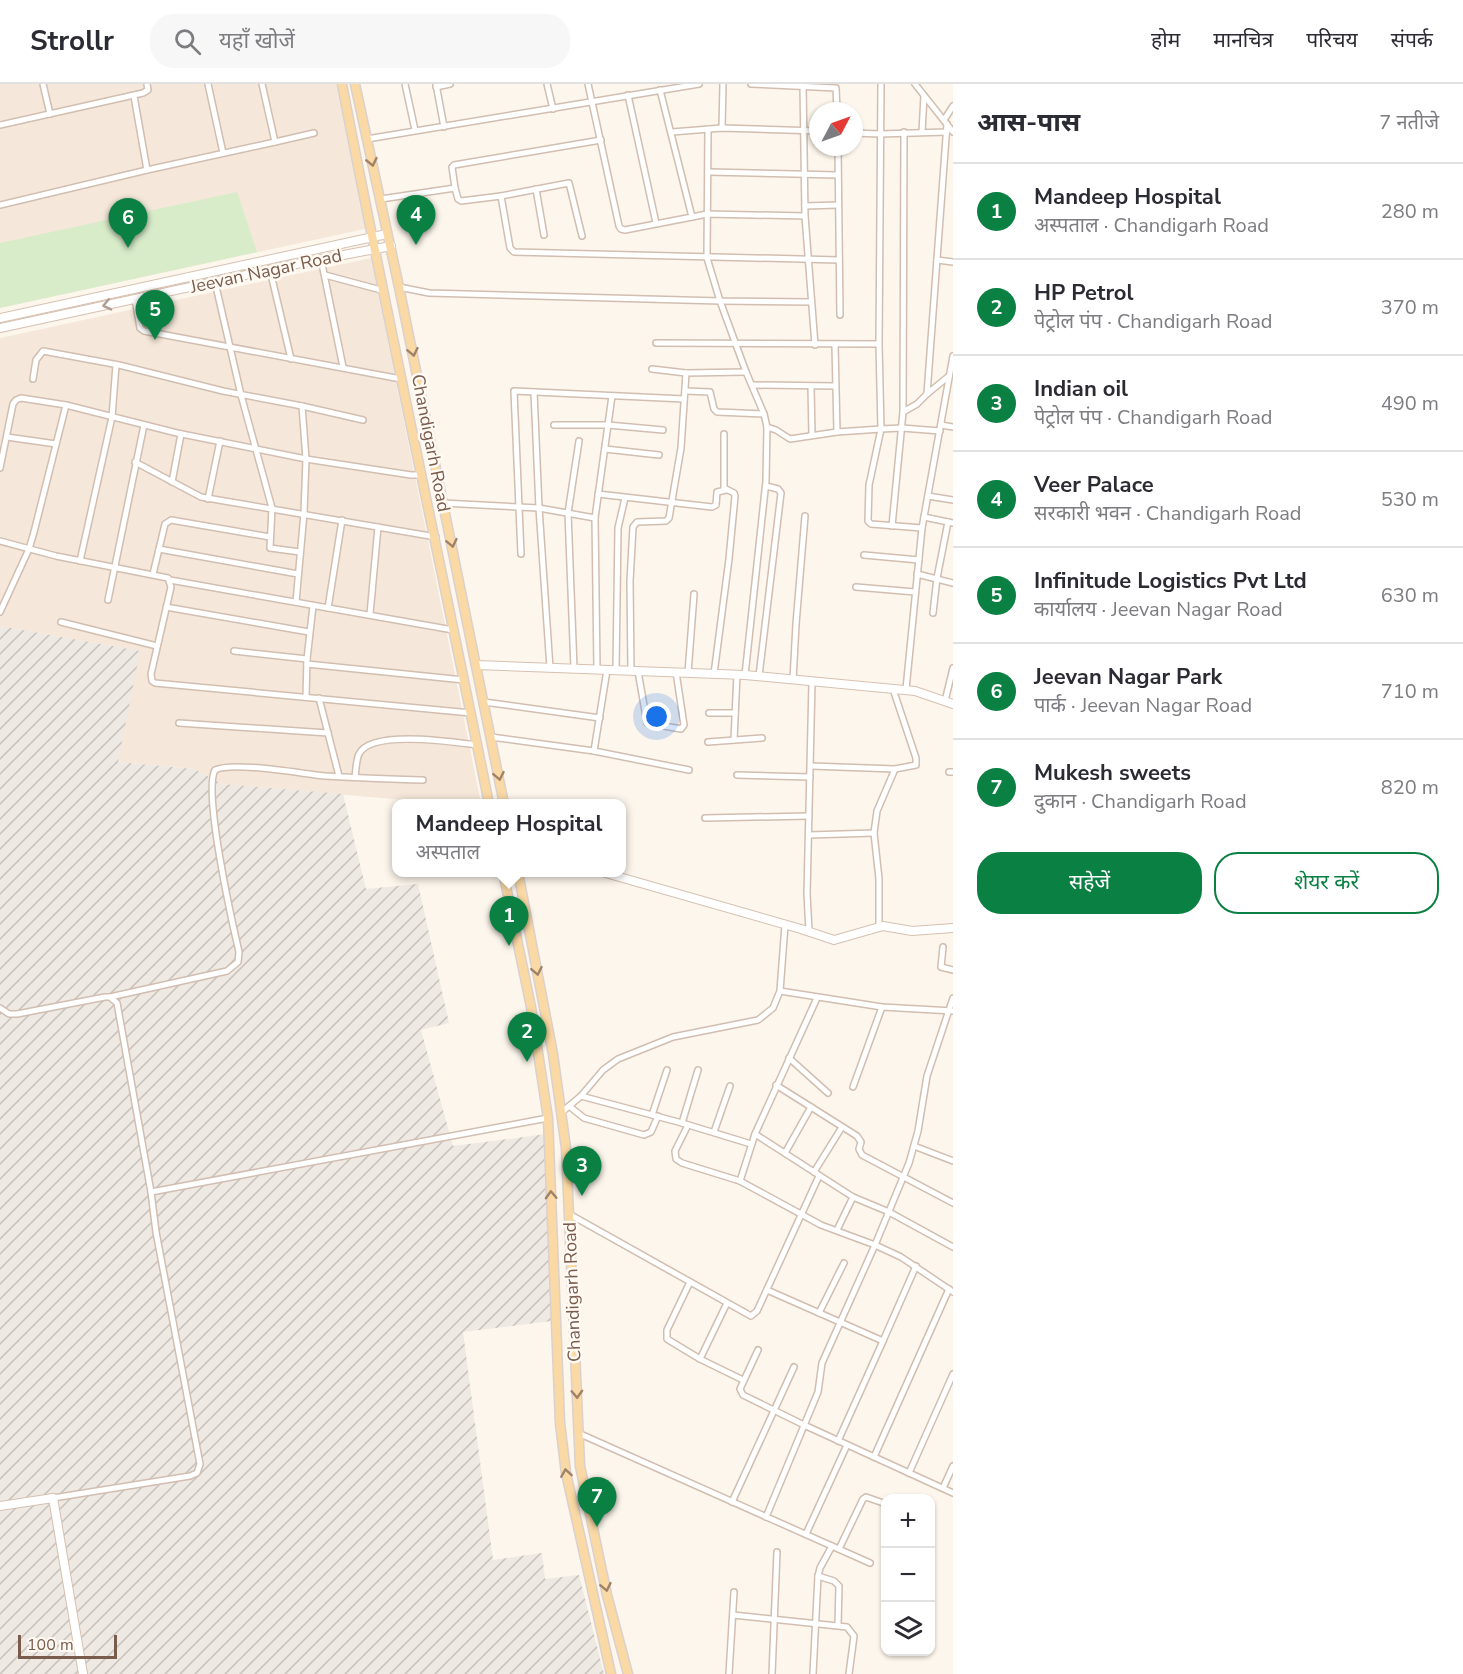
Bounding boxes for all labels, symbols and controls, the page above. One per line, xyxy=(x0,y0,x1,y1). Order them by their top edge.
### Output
search box xyxy=(150,14,570,68)
text: Strollr xyxy=(30,22,114,60)
icon: search xyxy=(171,25,204,58)
text: यहाँ खोजें xyxy=(219,26,295,56)
text: होम xyxy=(1151,26,1180,54)
text: मानचित्र xyxy=(1213,26,1273,54)
text: परिचय xyxy=(1306,26,1358,54)
text: संपर्क xyxy=(1391,26,1433,54)
north arrow xyxy=(809,102,863,156)
text: आस-पास xyxy=(977,105,1080,140)
text: 7 नतीजे xyxy=(1379,109,1439,136)
one-way arrow xyxy=(365,156,378,166)
text: Mandeep Hospital xyxy=(1034,182,1221,212)
pin: 4 xyxy=(396,196,436,245)
pin: 6 xyxy=(108,198,148,248)
text: 1 xyxy=(991,198,1003,225)
text: 280 m xyxy=(1381,198,1439,225)
text: अस्पताल · Chandigarh Road xyxy=(1034,212,1269,239)
street label: Jeevan Nagar Road xyxy=(187,243,344,299)
text: HP Petrol xyxy=(1034,278,1134,308)
pin: 5 xyxy=(136,290,174,340)
text: 2 xyxy=(991,294,1003,321)
text: 370 m xyxy=(1381,294,1439,321)
one-way arrow xyxy=(103,298,113,311)
text: पेट्रोल पंप · Chandigarh Road xyxy=(1034,308,1272,335)
one-way arrow xyxy=(406,347,419,357)
street label: Chandigarh Road xyxy=(406,372,456,514)
text: Indian oil xyxy=(1034,374,1128,404)
text: 3 xyxy=(991,390,1003,417)
text: 490 m xyxy=(1381,390,1439,417)
text: पेट्रोल पंप · Chandigarh Road xyxy=(1034,404,1272,431)
text: Veer Palace xyxy=(1034,470,1154,500)
text: 4 xyxy=(991,486,1003,513)
text: 530 m xyxy=(1381,486,1439,513)
text: सरकारी भवन · Chandigarh Road xyxy=(1034,500,1301,527)
one-way arrow xyxy=(445,538,458,548)
text: Infinitude Logistics Pvt Ltd xyxy=(1034,566,1307,596)
text: 5 xyxy=(991,582,1003,609)
text: 630 m xyxy=(1381,582,1439,609)
text: कार्यालय · Jeevan Nagar Road xyxy=(1034,596,1283,623)
text: Jeevan Nagar Park xyxy=(1034,662,1222,692)
text: 6 xyxy=(991,678,1003,705)
text: 710 m xyxy=(1381,678,1439,705)
text: पार्क · Jeevan Nagar Road xyxy=(1034,692,1252,719)
your location xyxy=(642,702,671,731)
text: Mukesh sweets xyxy=(1034,758,1191,788)
one-way arrow xyxy=(492,770,505,780)
text: 7 xyxy=(991,774,1003,801)
text: 820 m xyxy=(1381,774,1439,801)
text: दुकान · Chandigarh Road xyxy=(1034,788,1247,815)
popup xyxy=(392,799,626,877)
text: Mandeep Hospital xyxy=(416,809,602,839)
text: अस्पताल xyxy=(416,839,480,866)
button: सहेजें xyxy=(977,852,1202,914)
button: शेयर करें xyxy=(1214,852,1439,914)
pin: 1 xyxy=(490,896,528,946)
one-way arrow xyxy=(530,966,543,976)
pin: 2 xyxy=(508,1012,546,1062)
pin: 3 xyxy=(562,1146,602,1196)
one-way arrow xyxy=(545,1190,558,1199)
street label: Chandigarh Road xyxy=(558,1222,586,1362)
one-way arrow xyxy=(570,1390,583,1399)
one-way arrow xyxy=(561,1469,573,1478)
pin: 7 xyxy=(578,1478,616,1527)
map controls xyxy=(881,1494,935,1656)
button: + xyxy=(881,1494,935,1548)
button: − xyxy=(881,1548,935,1602)
one-way arrow xyxy=(598,1581,611,1591)
button: layers xyxy=(881,1602,935,1656)
scale bar xyxy=(18,1632,117,1660)
text: 100 m xyxy=(27,1634,74,1656)

